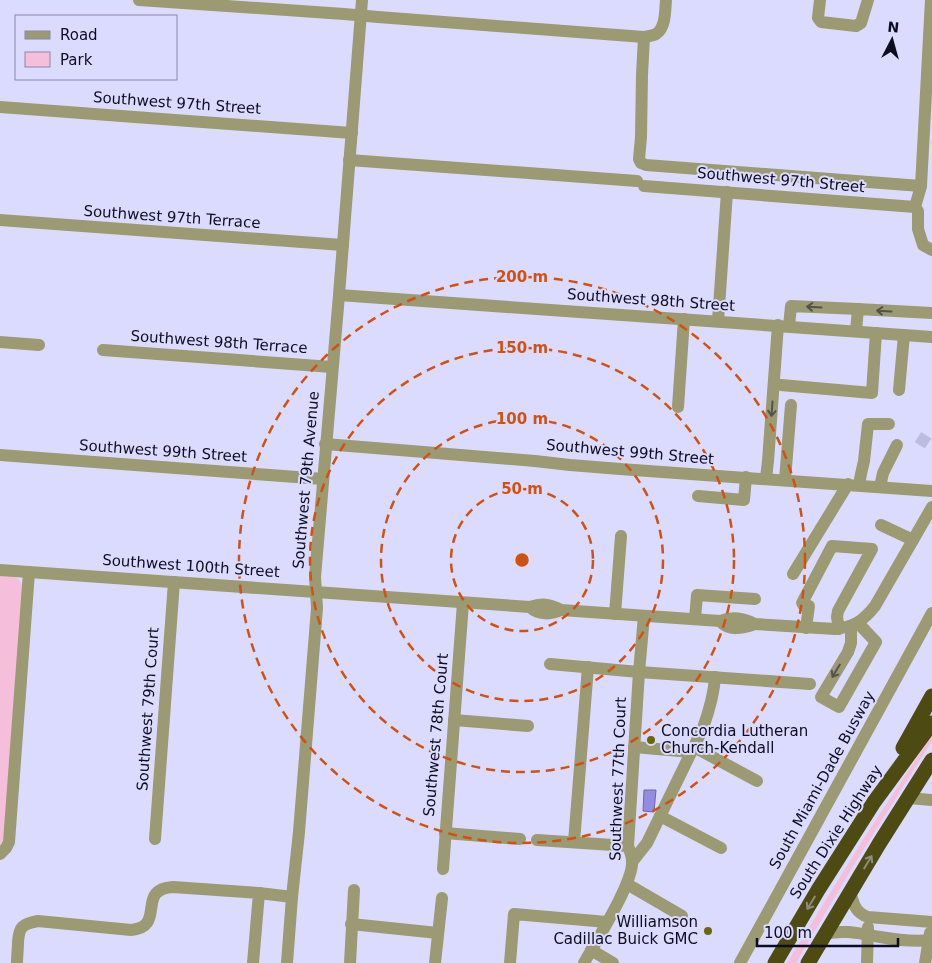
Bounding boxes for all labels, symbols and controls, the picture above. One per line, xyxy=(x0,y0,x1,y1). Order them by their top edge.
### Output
legend xyxy=(15,15,178,80)
north arrow xyxy=(867,15,917,65)
text: N xyxy=(887,19,900,36)
text: Road xyxy=(60,26,98,44)
text: Park xyxy=(60,51,93,69)
street label: Southwest 97th Street xyxy=(92,88,262,118)
street label: Southwest 97th Street xyxy=(696,164,866,196)
street label: Southwest 97th Terrace xyxy=(83,202,261,232)
text: 200 m xyxy=(496,268,548,286)
street label: Southwest 98th Street xyxy=(566,285,736,315)
one-way arrow xyxy=(806,302,822,311)
one-way arrow xyxy=(876,306,892,315)
street label: Southwest 98th Terrace xyxy=(130,327,308,357)
text: 150 m xyxy=(496,339,548,357)
street label: Southwest 79th Avenue xyxy=(289,390,323,570)
one-way arrow xyxy=(768,401,777,417)
text: 100 m xyxy=(496,410,548,428)
street label: Southwest 99th Street xyxy=(78,436,248,466)
street label: Southwest 99th Street xyxy=(545,436,715,468)
text: 50 m xyxy=(501,480,543,498)
street label: Southwest 100th Street xyxy=(102,551,280,581)
centre of rings xyxy=(513,551,531,569)
street label: Southwest 79th Court xyxy=(133,626,163,791)
street label: Southwest 78th Court xyxy=(420,652,452,817)
one-way arrow xyxy=(831,664,841,678)
street label: South Miami-Dade Busway xyxy=(765,688,879,872)
street label: Southwest 77th Court xyxy=(606,697,630,861)
place label: Concordia Lutheran Church-Kendall xyxy=(661,722,808,757)
marker: Concordia Lutheran Church-Kendall xyxy=(645,734,657,746)
street label: South Dixie Highway xyxy=(786,762,886,902)
one-way arrow xyxy=(864,856,874,870)
one-way arrow xyxy=(805,896,816,910)
place label: Williamson Cadillac Buick GMC xyxy=(553,913,698,948)
scale bar xyxy=(757,916,898,948)
text: 100 m xyxy=(764,924,812,942)
marker: Williamson Cadillac Buick GMC xyxy=(702,925,714,937)

